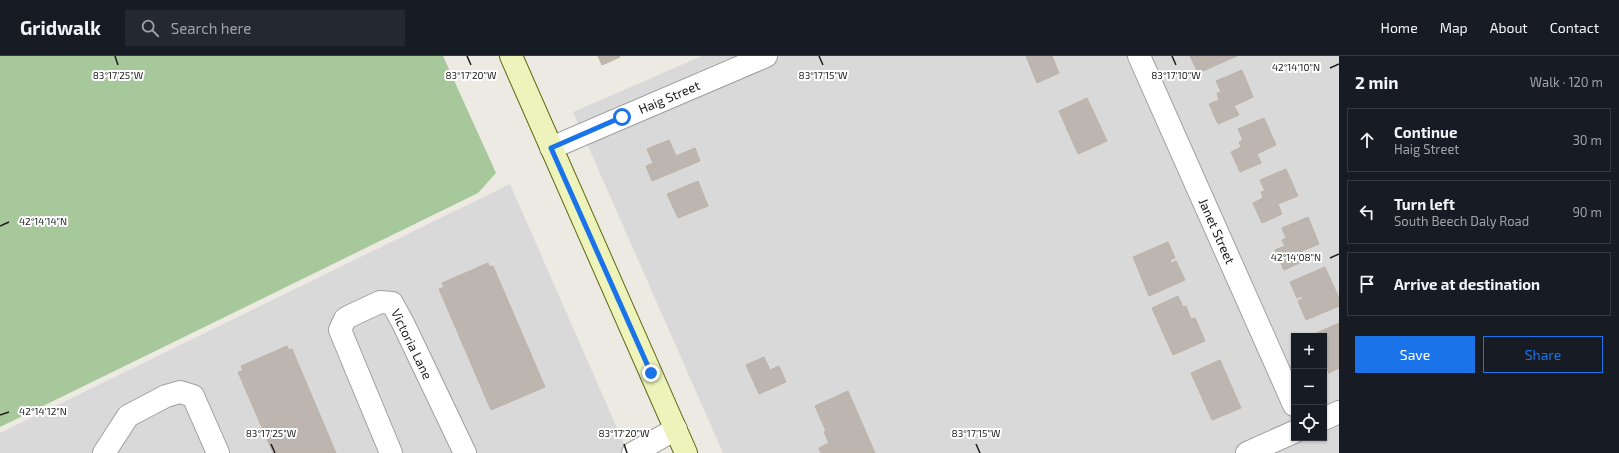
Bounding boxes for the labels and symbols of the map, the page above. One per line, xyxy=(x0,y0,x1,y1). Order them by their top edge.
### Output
text: 42°14'10"N xyxy=(1272,61,1320,73)
text: 83°17'25"W xyxy=(93,69,144,81)
text: 83°17'20"W xyxy=(445,69,497,81)
text: 83°17'15"W xyxy=(799,69,848,81)
text: 83°17'10"W xyxy=(1151,69,1201,81)
street label: Haig Street xyxy=(636,77,702,117)
route start xyxy=(613,108,631,126)
street label: Janet Street xyxy=(1195,196,1239,266)
text: 42°14'14"N xyxy=(19,215,67,227)
text: 42°14'08"N xyxy=(1271,251,1321,263)
street label: Victoria Lane xyxy=(388,306,436,382)
route end xyxy=(642,364,660,382)
text: 42°14'12"N xyxy=(19,405,67,417)
text: 83°17'25"W xyxy=(246,427,297,439)
text: 83°17'20"W xyxy=(598,427,650,439)
text: 83°17'15"W xyxy=(952,427,1001,439)

